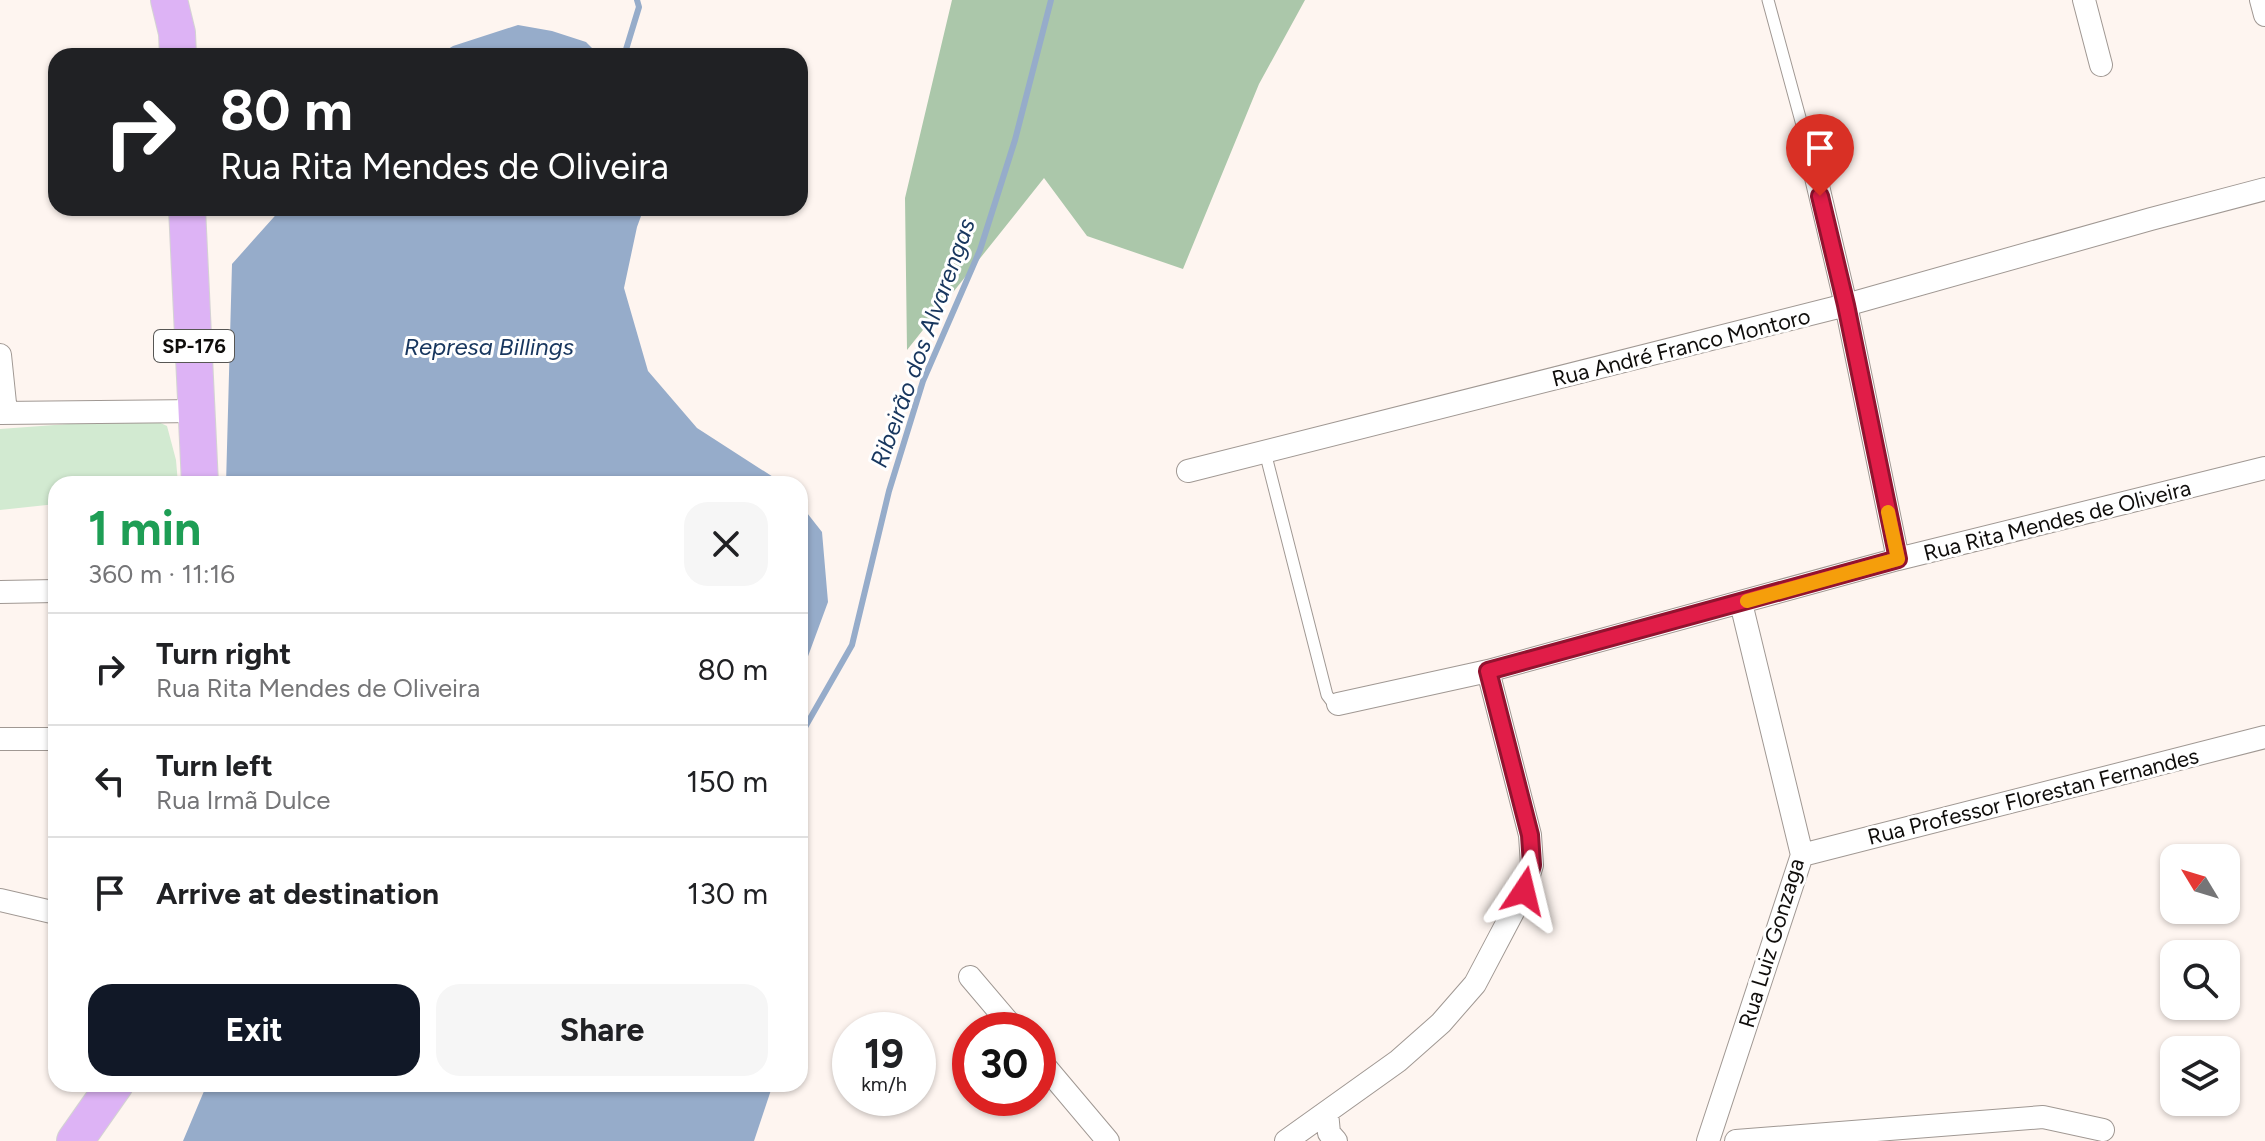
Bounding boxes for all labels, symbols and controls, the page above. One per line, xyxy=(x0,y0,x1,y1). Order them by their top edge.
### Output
text: 80 m xyxy=(220,77,353,144)
icon: right xyxy=(88,80,192,184)
pin xyxy=(1786,114,1854,196)
icon: arrive xyxy=(1798,126,1842,170)
text: Rua Rita Mendes de Oliveira xyxy=(220,145,669,188)
water label: Ribeirão dos Alvarengas xyxy=(864,214,981,471)
street label: Rua André Franco Montoro xyxy=(1549,302,1813,393)
road number: SP-176 xyxy=(154,330,234,362)
water label: Represa Billings xyxy=(404,332,574,361)
street label: Rua Rita Mendes de Oliveira xyxy=(1921,474,2193,567)
text: 1 min xyxy=(88,499,201,557)
button: close xyxy=(684,502,768,586)
text: 360 m · 11:16 xyxy=(88,558,235,590)
text: Turn right xyxy=(156,635,291,672)
icon: right xyxy=(88,647,132,691)
text: 80 m xyxy=(697,651,768,688)
text: Rua Rita Mendes de Oliveira xyxy=(156,672,480,704)
street label: Rua Professor Florestan Fernandes xyxy=(1865,742,2202,851)
text: Turn left xyxy=(156,747,273,784)
icon: left xyxy=(88,759,132,803)
text: 150 m xyxy=(686,763,768,800)
text: Rua Irmã Dulce xyxy=(156,784,330,816)
north arrow xyxy=(2160,844,2240,924)
map controls xyxy=(2160,844,2240,1116)
position arrow xyxy=(1482,849,1566,933)
street label: Rua Luiz Gonzaga xyxy=(1733,855,1810,1031)
icon: arrive xyxy=(88,871,132,915)
text: Arrive at destination xyxy=(156,875,439,912)
text: 130 m xyxy=(687,875,768,912)
button: search xyxy=(2160,940,2240,1020)
button: Exit xyxy=(88,984,420,1076)
button: Share xyxy=(436,984,768,1076)
speed limit sign: 30 xyxy=(952,1012,1056,1116)
text: 19 xyxy=(864,1030,904,1078)
button: layers xyxy=(2160,1036,2240,1116)
text: km/h xyxy=(861,1072,907,1096)

